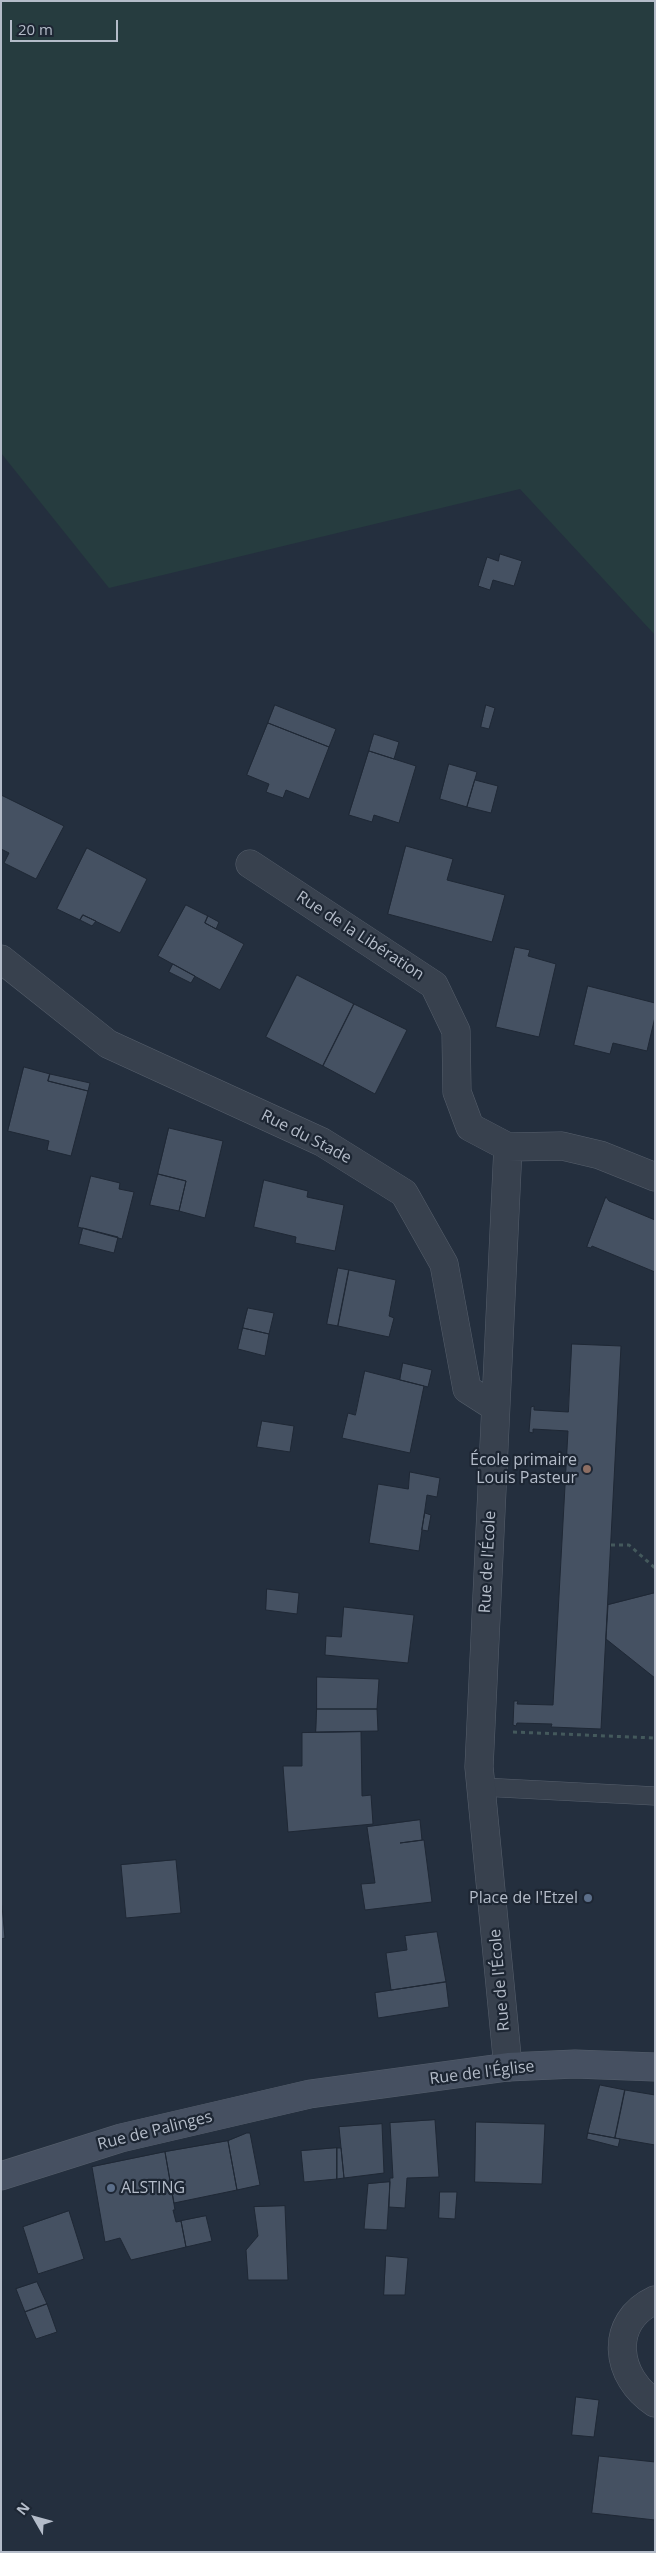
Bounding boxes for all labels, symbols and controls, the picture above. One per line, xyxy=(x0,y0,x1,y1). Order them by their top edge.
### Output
scale bar xyxy=(12,10,120,42)
text: 20 m xyxy=(18,19,53,39)
street label: Rue de la Libération xyxy=(292,887,428,985)
street label: Rue du Stade xyxy=(258,1106,354,1168)
place label: École primaire Louis Pasteur xyxy=(470,1450,577,1488)
marker: École primaire Louis Pasteur xyxy=(581,1463,593,1475)
street label: Rue de l'École xyxy=(476,1510,500,1614)
place label: Place de l'Etzel xyxy=(469,1888,578,1908)
marker: Place de l'Etzel xyxy=(582,1892,594,1904)
street label: Rue de l'École xyxy=(486,1928,514,2032)
street label: Rue de l'Église xyxy=(428,2057,536,2089)
street label: Rue de Palinges xyxy=(96,2107,214,2155)
place label: ALSTING xyxy=(121,2178,185,2198)
marker: ALSTING xyxy=(105,2182,117,2194)
north arrow xyxy=(10,2493,60,2543)
text: N xyxy=(12,2498,34,2519)

